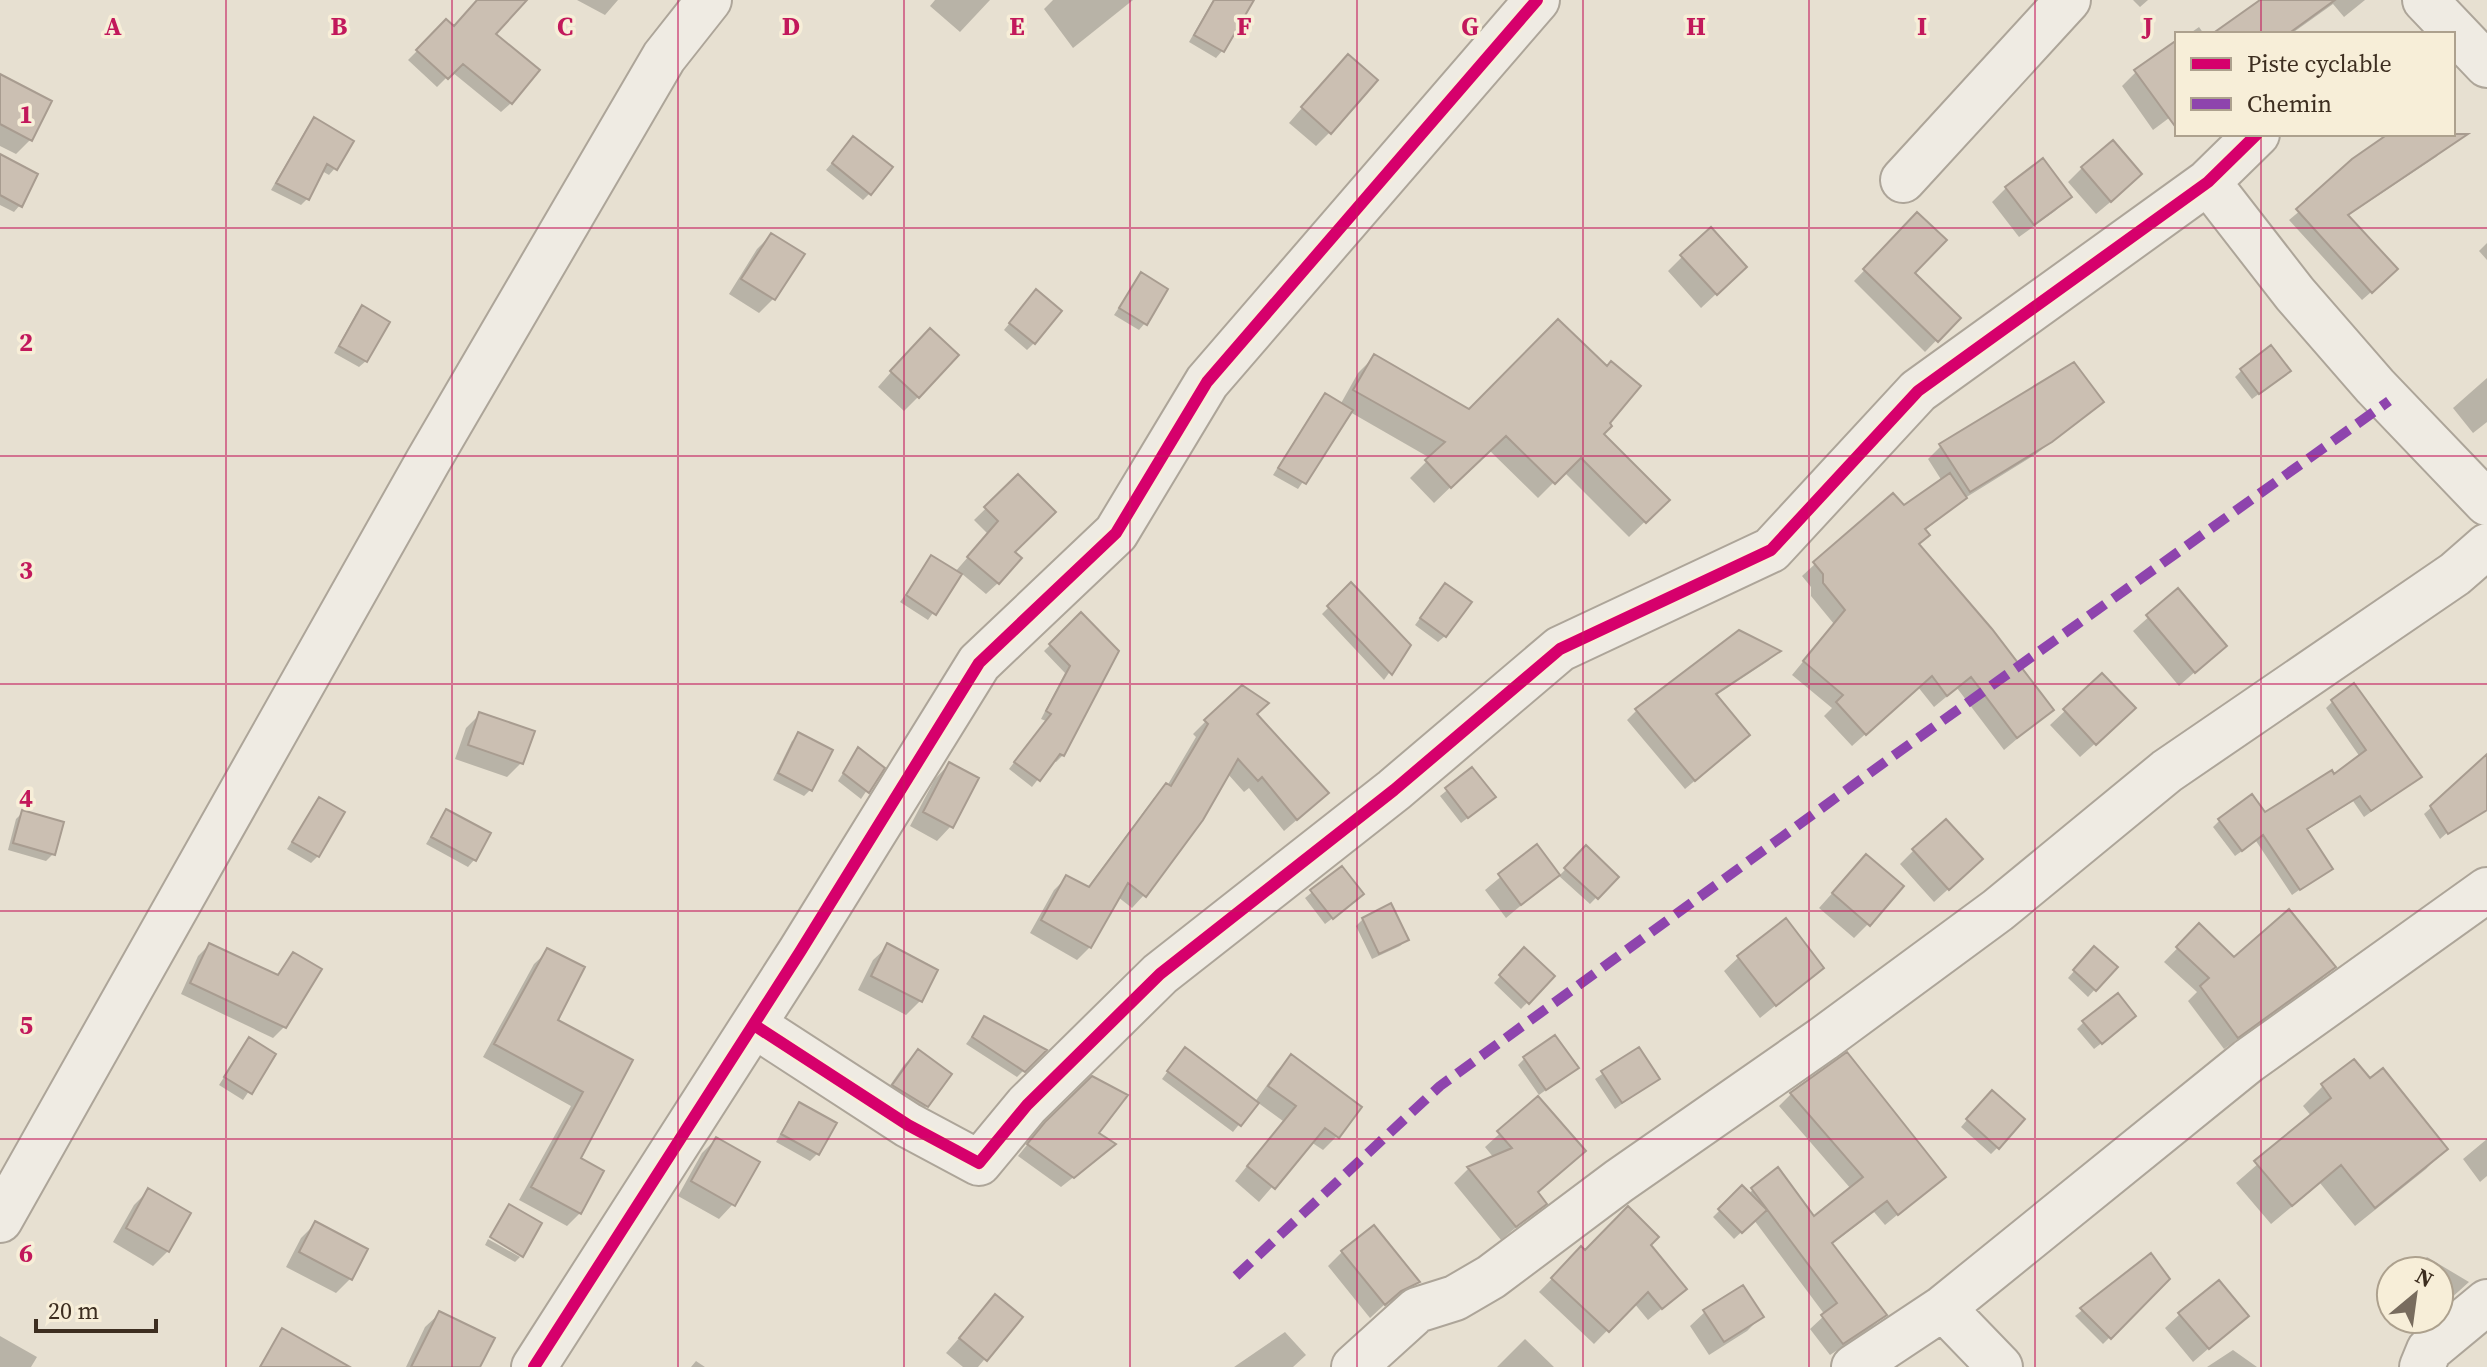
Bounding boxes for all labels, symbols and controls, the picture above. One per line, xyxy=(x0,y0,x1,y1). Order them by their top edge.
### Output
text: A xyxy=(104,8,122,44)
text: B xyxy=(331,8,348,44)
text: C xyxy=(557,8,573,44)
text: D xyxy=(782,8,800,44)
text: E xyxy=(1009,8,1025,44)
text: F xyxy=(1236,8,1252,44)
text: G xyxy=(1461,8,1479,44)
text: H xyxy=(1686,8,1706,44)
text: I xyxy=(1917,8,1927,44)
text: J xyxy=(2141,8,2153,44)
legend xyxy=(2175,32,2455,136)
text: Piste cyclable xyxy=(2247,47,2392,80)
text: Chemin xyxy=(2247,87,2332,120)
text: 1 xyxy=(19,96,33,132)
text: 2 xyxy=(19,324,33,360)
text: 3 xyxy=(19,552,33,588)
text: 4 xyxy=(19,780,33,816)
text: 5 xyxy=(19,1007,33,1043)
text: 6 xyxy=(19,1235,33,1271)
north arrow xyxy=(2375,1255,2455,1335)
text: N xyxy=(2410,1261,2439,1295)
scale bar xyxy=(36,1283,156,1333)
text: 20 m xyxy=(48,1294,99,1327)

